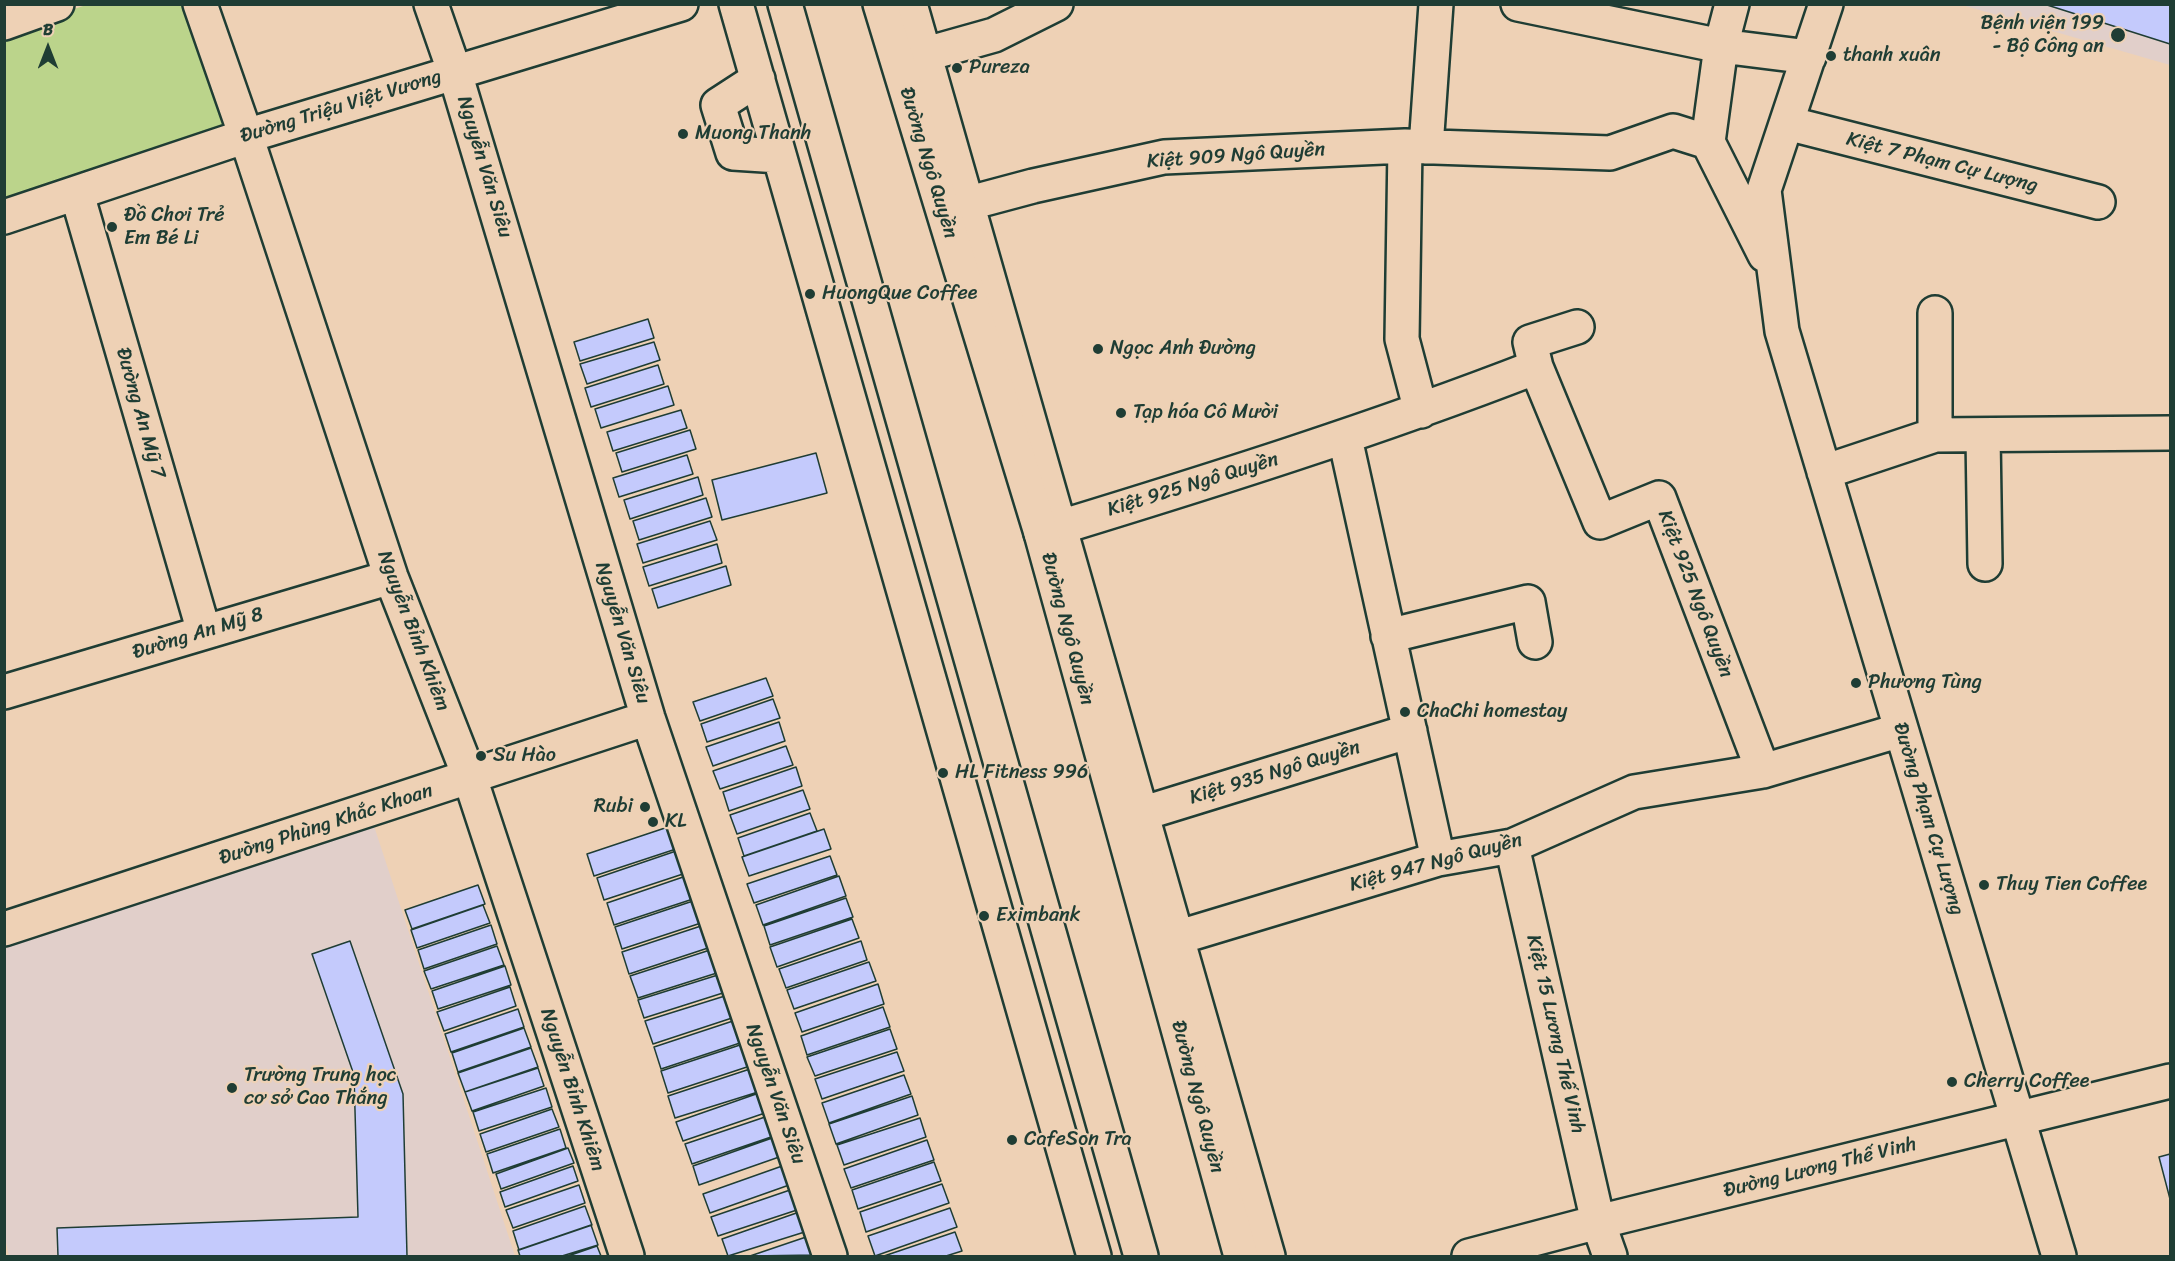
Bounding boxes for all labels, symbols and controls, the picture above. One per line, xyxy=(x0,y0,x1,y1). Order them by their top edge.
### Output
place label: Bệnh viện 199 - Bộ Công an xyxy=(1980,12,2104,59)
text: B xyxy=(43,15,53,44)
north arrow xyxy=(18,18,78,78)
marker: Bệnh viện 199 - Bộ Công an xyxy=(2109,26,2127,44)
place label: thanh xuân xyxy=(1843,44,1941,68)
marker: thanh xuân xyxy=(1824,49,1838,63)
place label: Pureza xyxy=(969,56,1030,80)
marker: Pureza xyxy=(950,61,964,75)
street label: Đường Triệu Việt Vương xyxy=(238,65,444,149)
street label: Đường Ngô Quyền xyxy=(894,85,962,241)
street label: Nguyễn Văn Siêu xyxy=(451,93,517,241)
place label: Muong Thanh xyxy=(695,122,811,146)
marker: Muong Thanh xyxy=(676,127,690,141)
street label: Kiệt 7 Phạm Cự Lượng xyxy=(1844,128,2040,198)
street label: Kiệt 909 Ngô Quyền xyxy=(1146,138,1326,174)
place label: Đồ Chơi Trẻ Em Bé Li xyxy=(124,204,225,251)
marker: Đồ Chơi Trẻ Em Bé Li xyxy=(105,220,119,234)
place label: HuongQue Coffee xyxy=(822,282,977,306)
marker: HuongQue Coffee xyxy=(803,287,817,301)
place label: Ngọc Anh Đường xyxy=(1110,337,1256,361)
marker: Ngọc Anh Đường xyxy=(1091,342,1105,356)
street label: Đường An Mỹ 7 xyxy=(110,345,170,481)
place label: Tạp hóa Cô Mười xyxy=(1133,401,1278,425)
marker: Tạp hóa Cô Mười xyxy=(1114,406,1128,420)
street label: Kiệt 925 Ngô Quyền xyxy=(1105,448,1281,522)
street label: Kiệt 925 Ngô Quyền xyxy=(1652,507,1738,681)
street label: Nguyễn Bỉnh Khiêm xyxy=(371,547,455,715)
street label: Đường Ngô Quyền xyxy=(1035,550,1099,708)
street label: Nguyễn Văn Siêu xyxy=(589,559,655,707)
street label: Đường An Mỹ 8 xyxy=(130,603,266,665)
place label: Phương Tùng xyxy=(1868,671,1982,695)
marker: Phương Tùng xyxy=(1849,676,1863,690)
place label: ChaChi homestay xyxy=(1417,700,1567,724)
marker: ChaChi homestay xyxy=(1398,705,1412,719)
street label: Đường Phạm Cự Lượng xyxy=(1887,720,1969,918)
street label: Kiệt 935 Ngô Quyền xyxy=(1187,736,1363,810)
place label: Su Hào xyxy=(493,744,556,768)
marker: Su Hào xyxy=(474,749,488,763)
place label: HL Fitness 996 xyxy=(955,761,1088,785)
marker: HL Fitness 996 xyxy=(936,766,950,780)
street label: Đường Phùng Khắc Khoan xyxy=(216,779,436,871)
place label: Rubi xyxy=(594,795,633,819)
marker: Rubi xyxy=(638,800,652,814)
place label: KL xyxy=(665,810,686,834)
marker: KL xyxy=(646,815,660,829)
street label: Kiệt 947 Ngô Quyền xyxy=(1347,828,1525,898)
place label: Thuy Tien Coffee xyxy=(1996,873,2147,897)
marker: Thuy Tien Coffee xyxy=(1977,878,1991,892)
place label: Eximbank xyxy=(996,904,1080,928)
marker: Eximbank xyxy=(977,909,991,923)
street label: Kiệt 15 Lương Thế Vinh xyxy=(1520,932,1590,1136)
street label: Nguyễn Bỉnh Khiêm xyxy=(534,1006,610,1174)
street label: Đường Ngô Quyền xyxy=(1165,1018,1229,1176)
street label: Nguyễn Văn Siêu xyxy=(740,1021,810,1167)
place label: Trường Trung học cơ sở Cao Thắng xyxy=(244,1064,397,1111)
place label: Cherry Coffee xyxy=(1964,1070,2089,1094)
marker: Cherry Coffee xyxy=(1945,1075,1959,1089)
marker: Trường Trung học cơ sở Cao Thắng xyxy=(225,1081,239,1095)
place label: CafeSon Tra xyxy=(1024,1128,1132,1152)
street label: Đường Lương Thế Vinh xyxy=(1721,1132,1919,1204)
marker: CafeSon Tra xyxy=(1005,1133,1019,1147)

